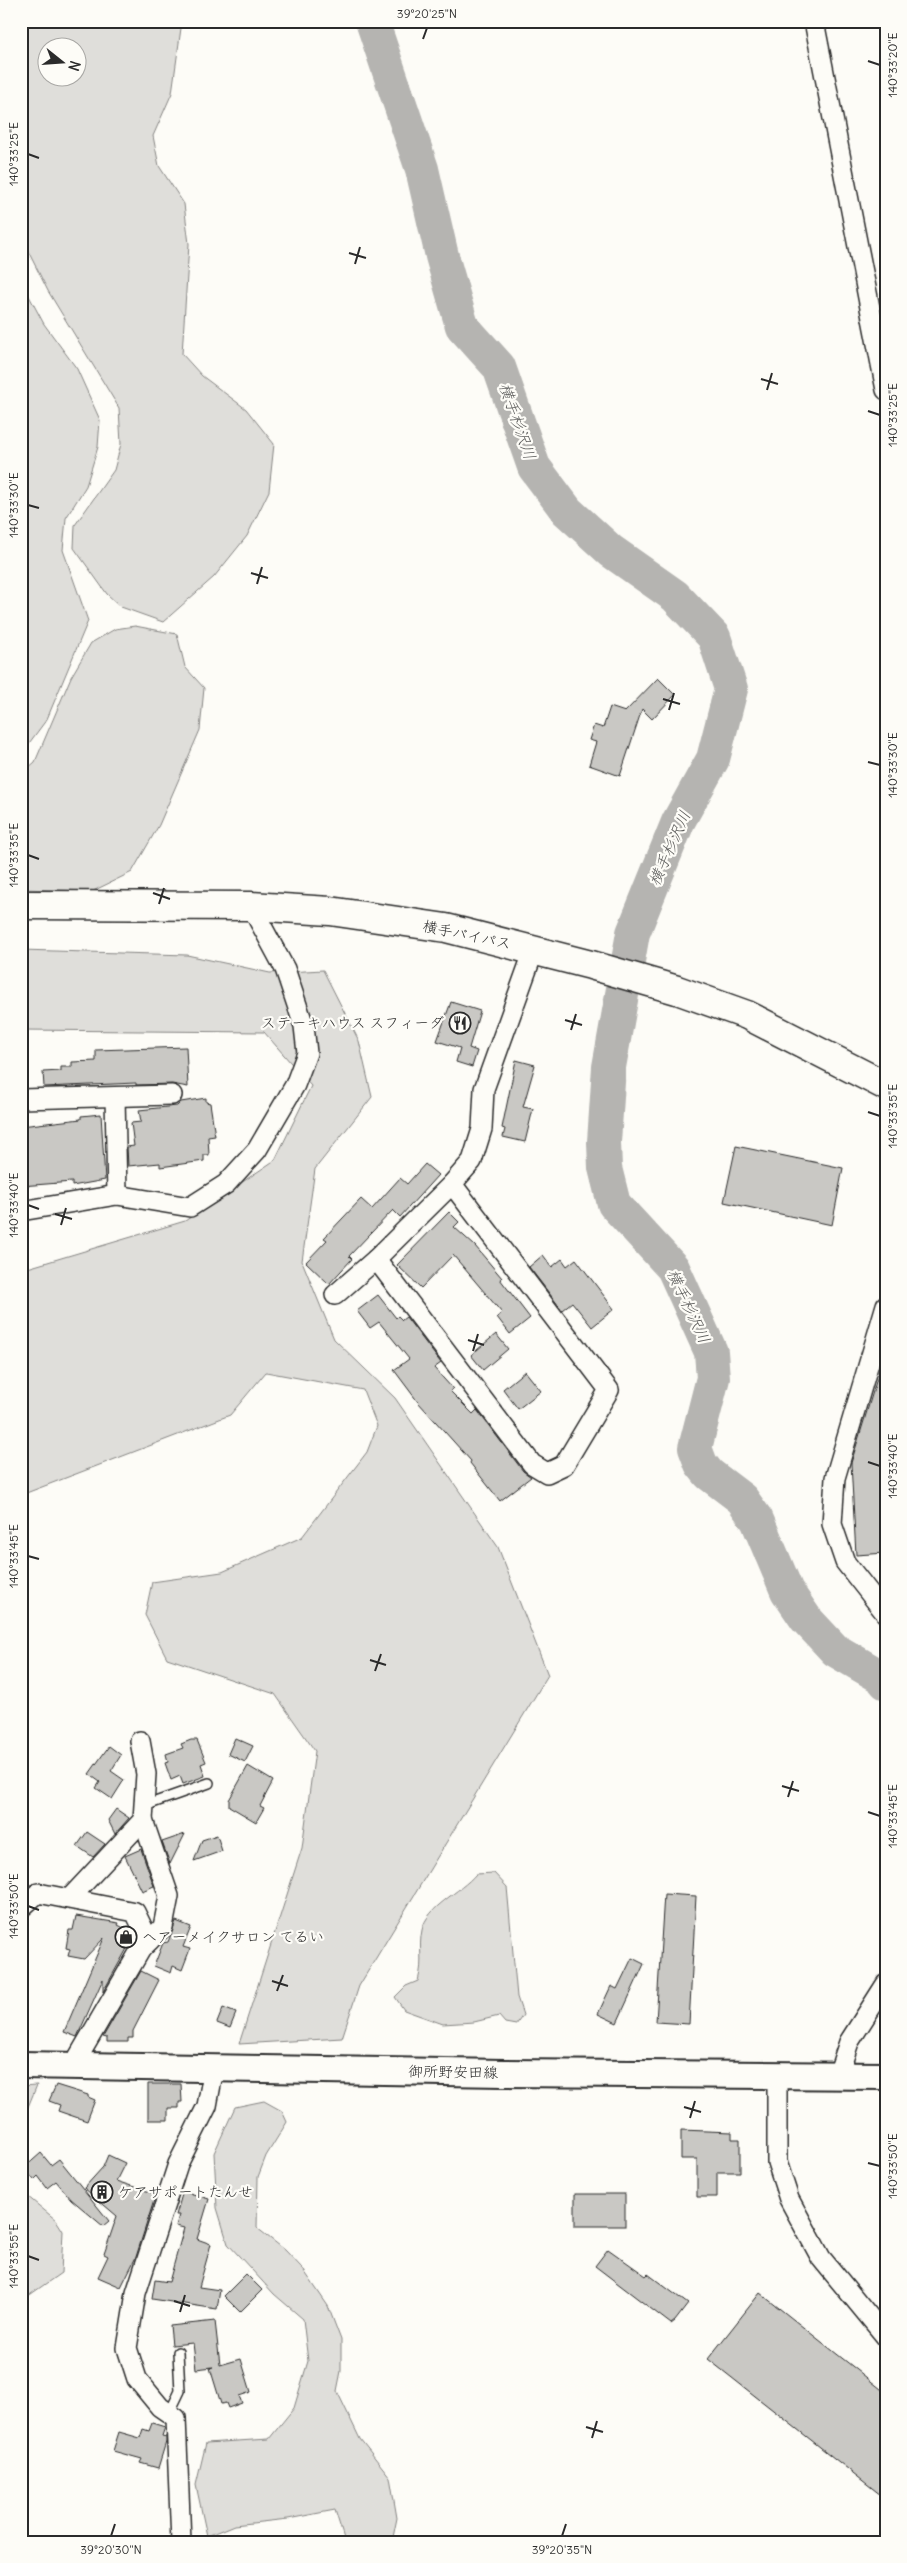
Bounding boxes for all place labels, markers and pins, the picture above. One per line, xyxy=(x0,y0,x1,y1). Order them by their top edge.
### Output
restaurant icon: ステーキハウス スフィーダ xyxy=(448,1011,472,1035)
place label: ステーキハウス スフィーダ xyxy=(261,1013,444,1032)
shop icon: ヘアーメイクサロン てるい xyxy=(114,1925,138,1949)
place label: ヘアーメイクサロン てるい xyxy=(142,1927,324,1946)
building icon: ケアサポートたんせ xyxy=(90,2180,114,2204)
place label: ケアサポートたんせ xyxy=(118,2182,253,2201)

